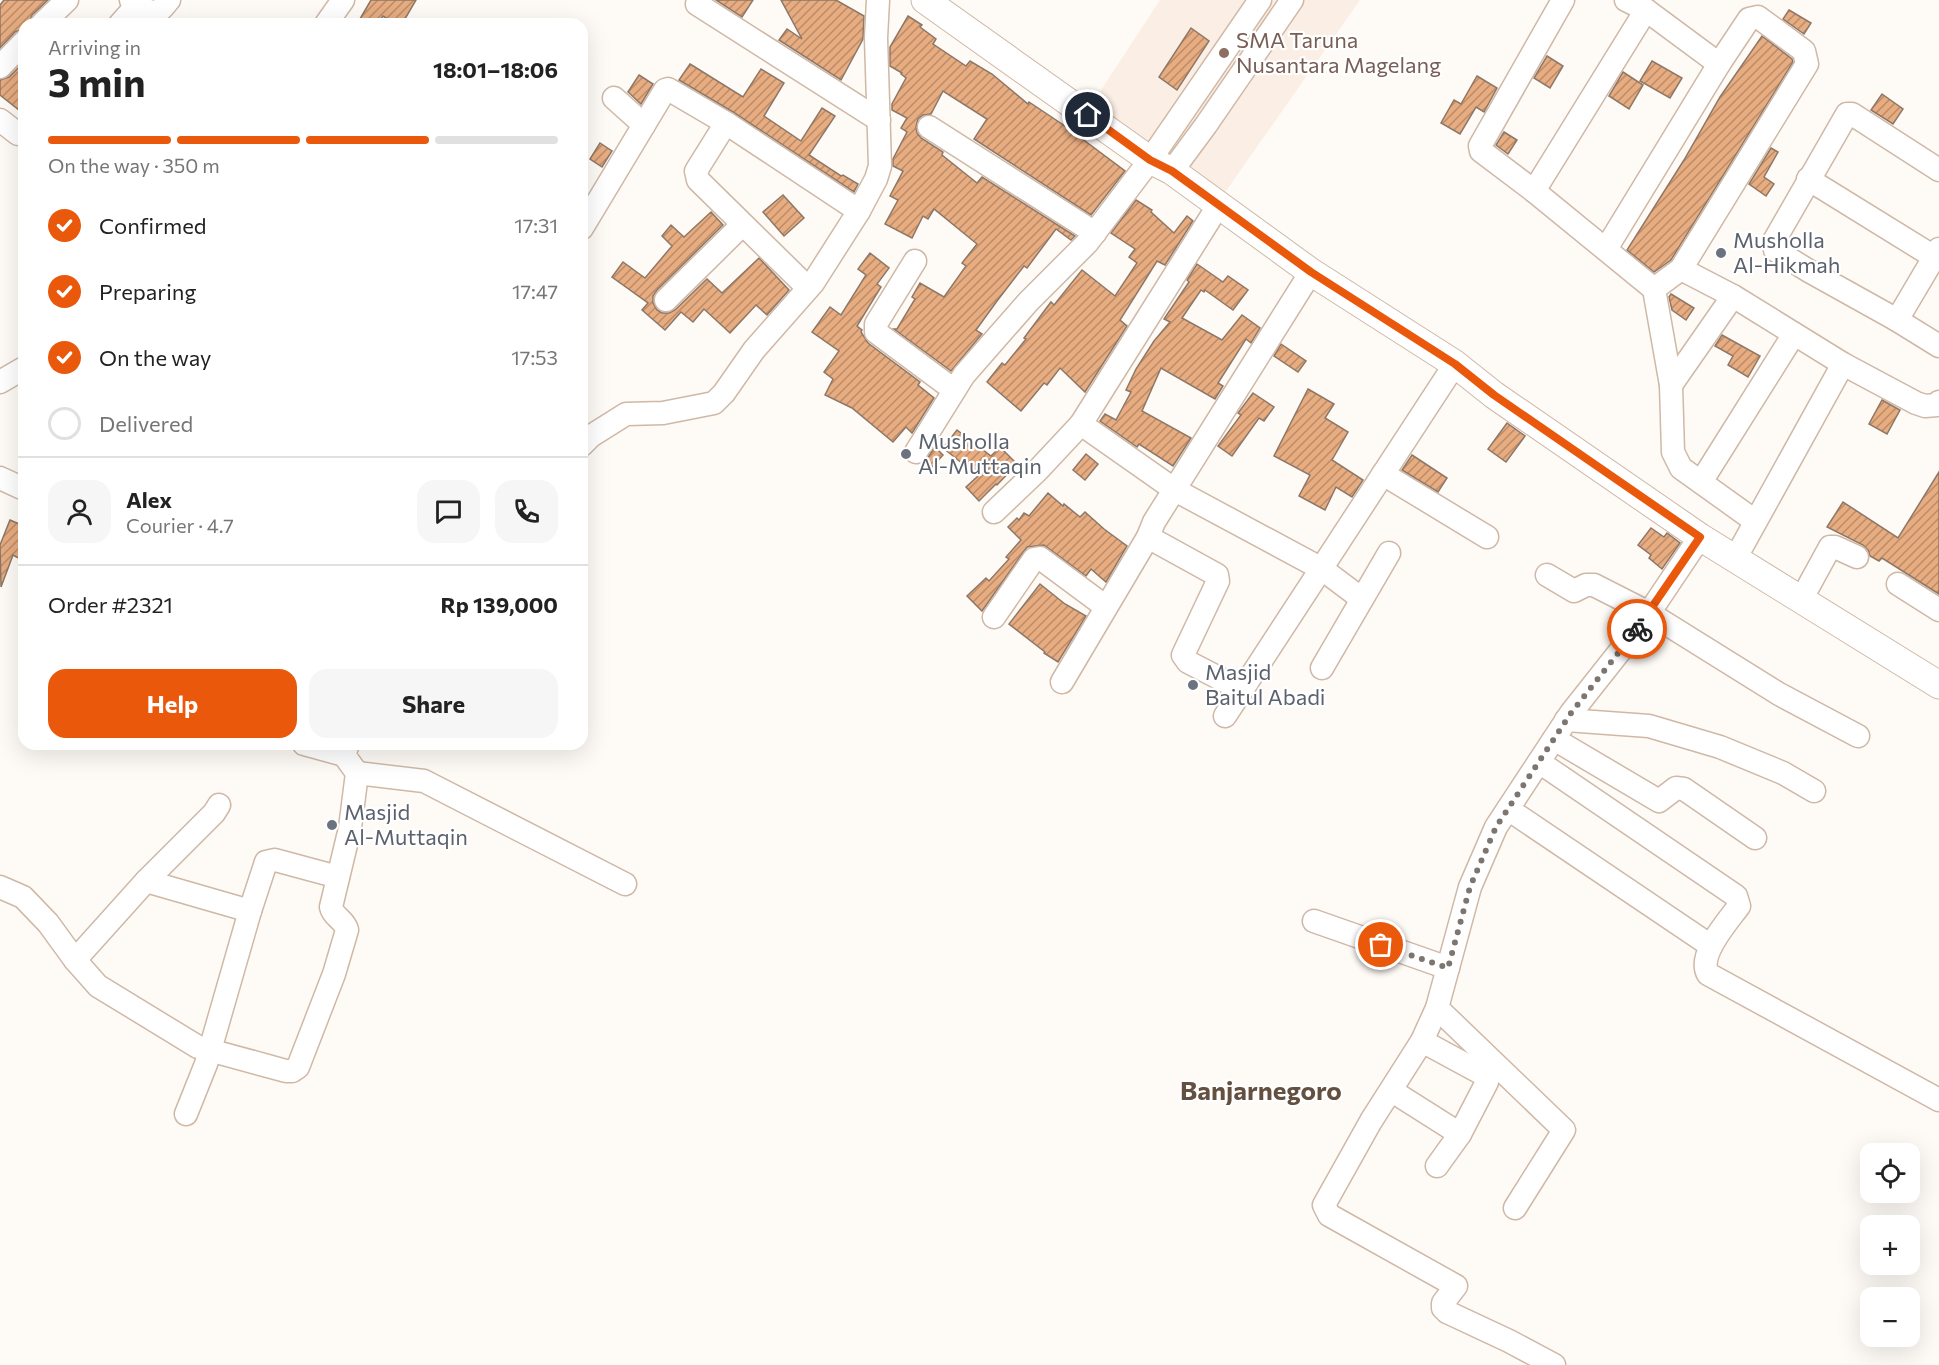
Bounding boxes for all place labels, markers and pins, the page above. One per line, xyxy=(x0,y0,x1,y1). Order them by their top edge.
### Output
place label: SMA Taruna Nusantara Magelang xyxy=(1236,26,1441,78)
marker: SMA Taruna Nusantara Magelang xyxy=(1217,46,1231,60)
pin xyxy=(1062,89,1113,140)
place label: Musholla Al-Hikmah xyxy=(1733,226,1840,278)
marker: Musholla Al-Hikmah xyxy=(1714,246,1728,260)
place label: Musholla Al-Muttaqin xyxy=(918,427,1042,479)
marker: Musholla Al-Muttaqin xyxy=(899,447,913,461)
place label: Masjid Baitul Abadi xyxy=(1205,658,1326,710)
marker: Masjid Baitul Abadi xyxy=(1186,678,1200,692)
place label: Masjid Al-Muttaqin xyxy=(344,798,468,850)
marker: Masjid Al-Muttaqin xyxy=(325,818,339,832)
pin xyxy=(1355,919,1406,970)

